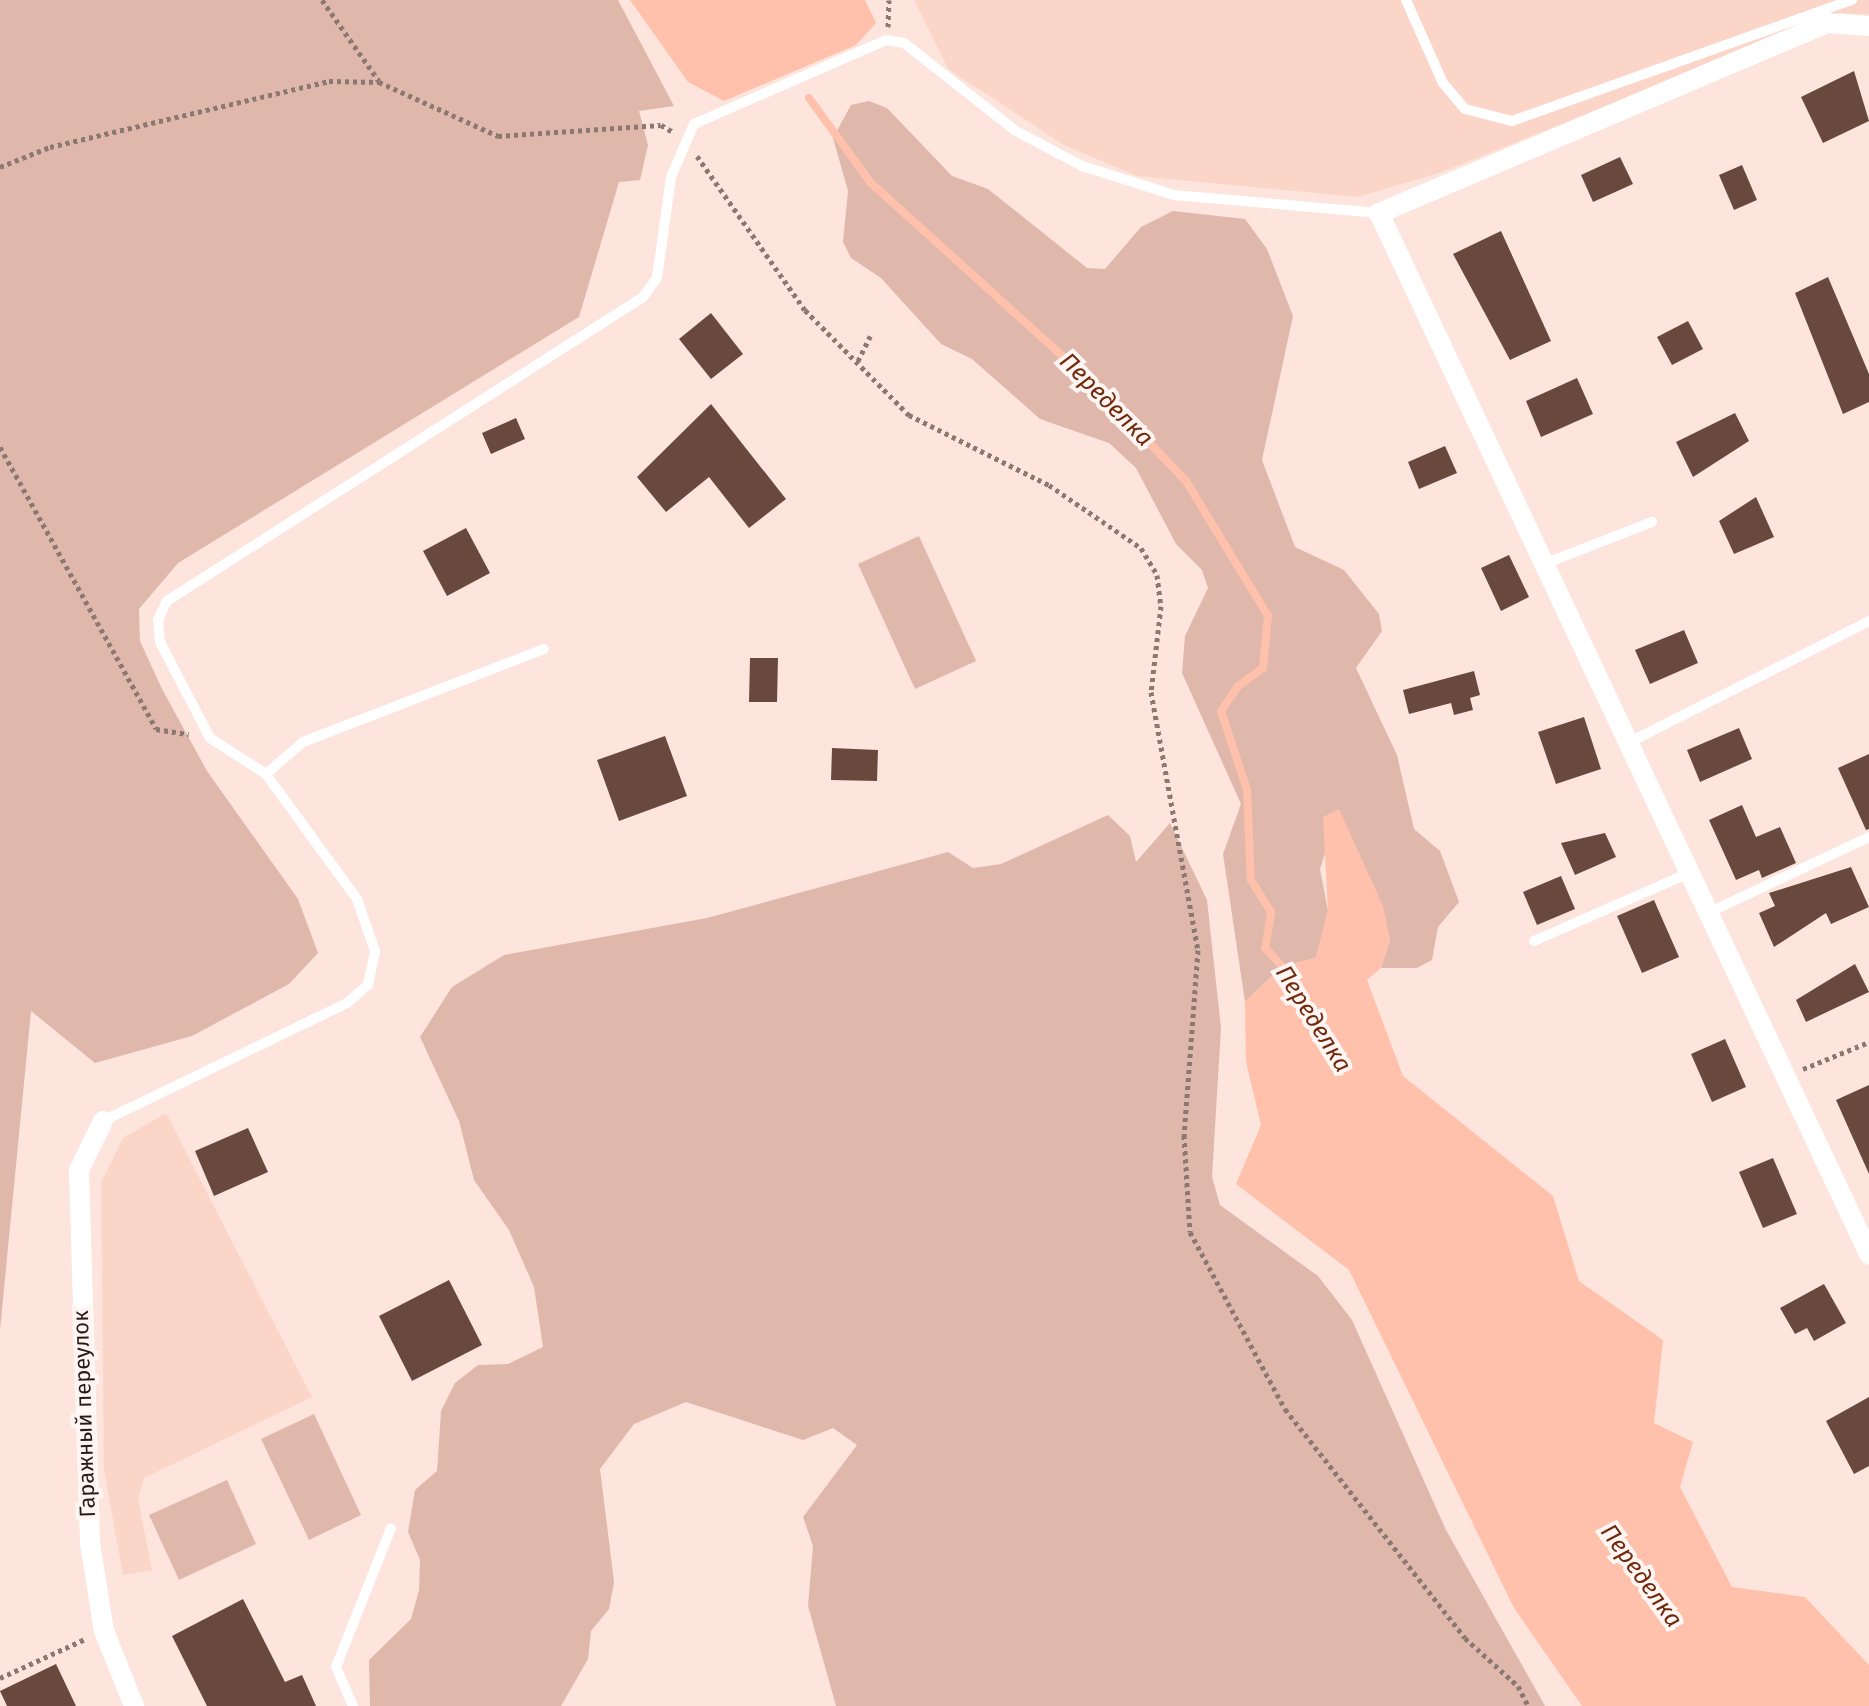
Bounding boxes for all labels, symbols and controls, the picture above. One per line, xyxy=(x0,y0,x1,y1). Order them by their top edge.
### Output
water label: Переделка xyxy=(1053,347,1159,453)
water label: Переделка xyxy=(1269,960,1357,1078)
street label: Гаражный переулок xyxy=(67,1310,101,1518)
water label: Переделка xyxy=(1594,1519,1688,1633)

